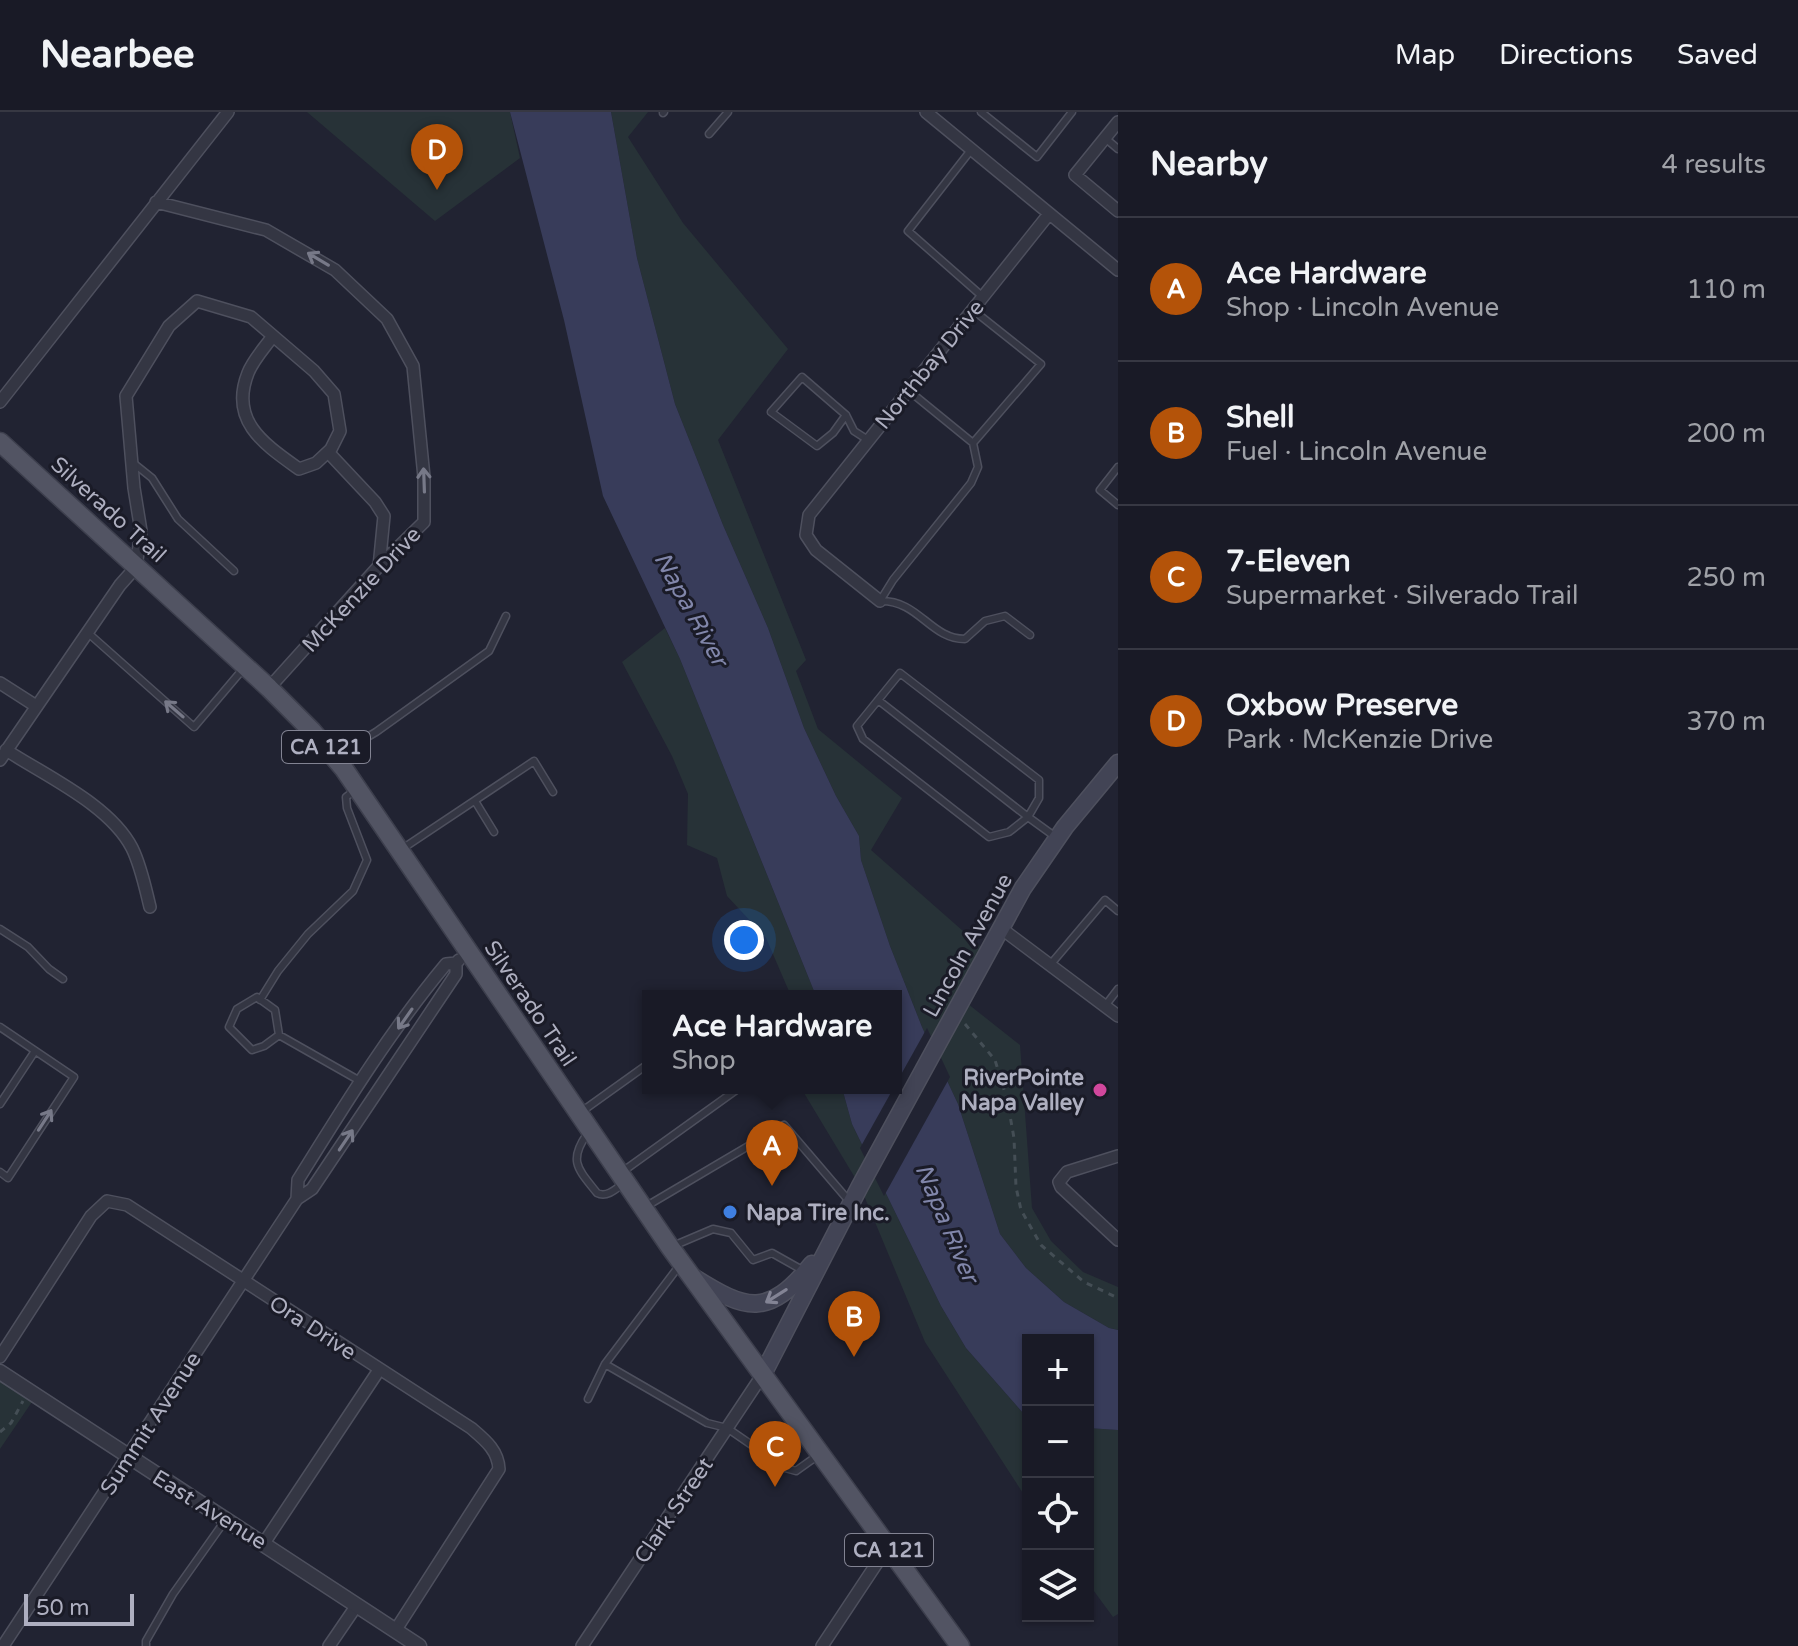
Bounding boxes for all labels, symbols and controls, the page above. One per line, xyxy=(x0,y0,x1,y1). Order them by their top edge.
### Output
text: Nearbee xyxy=(40,32,194,78)
text: Map xyxy=(1395,38,1455,72)
text: Directions xyxy=(1499,38,1633,72)
text: Saved xyxy=(1677,38,1758,72)
pin: D xyxy=(411,124,463,190)
text: Nearby xyxy=(1150,144,1268,185)
text: 4 results xyxy=(1661,149,1766,180)
one-way arrow xyxy=(307,251,330,267)
text: Ace Hardware xyxy=(1226,255,1427,292)
text: A xyxy=(1166,274,1186,305)
text: 110 m xyxy=(1686,274,1766,305)
text: Shop · Lincoln Avenue xyxy=(1226,292,1499,323)
street label: Northbay Drive xyxy=(870,295,990,434)
text: Shell xyxy=(1226,399,1294,436)
text: B xyxy=(1167,418,1185,449)
text: 200 m xyxy=(1686,418,1766,449)
text: Fuel · Lincoln Avenue xyxy=(1226,436,1487,467)
street label: Silverado Trail xyxy=(45,451,171,568)
one-way arrow xyxy=(416,467,431,494)
street label: McKenzie Drive xyxy=(297,522,427,658)
text: 7-Eleven xyxy=(1226,543,1351,580)
water label: Napa River xyxy=(647,547,735,674)
text: C xyxy=(1167,562,1185,593)
text: 250 m xyxy=(1686,562,1766,593)
text: Supermarket · Silverado Trail xyxy=(1226,580,1578,611)
text: Oxbow Preserve xyxy=(1226,687,1458,724)
one-way arrow xyxy=(165,700,185,718)
text: D xyxy=(1166,706,1186,737)
text: 370 m xyxy=(1686,706,1766,737)
text: Park · McKenzie Drive xyxy=(1226,724,1493,755)
road number: CA 121 xyxy=(282,731,370,763)
street label: Lincoln Avenue xyxy=(918,869,1018,1022)
your location xyxy=(724,920,764,960)
street label: Silverado Trail xyxy=(479,936,582,1071)
popup xyxy=(642,990,902,1094)
one-way arrow xyxy=(397,1007,413,1029)
text: Ace Hardware xyxy=(672,1008,872,1045)
text: Shop xyxy=(672,1045,736,1076)
place label: RiverPointe Napa Valley xyxy=(960,1065,1084,1116)
marker: RiverPointe Napa Valley xyxy=(1091,1081,1109,1099)
one-way arrow xyxy=(38,1109,54,1132)
pin: A xyxy=(746,1120,798,1186)
one-way arrow xyxy=(337,1129,354,1151)
water label: Napa River xyxy=(909,1160,986,1289)
place label: Napa Tire Inc. xyxy=(746,1200,890,1226)
marker: Napa Tire Inc. xyxy=(721,1203,739,1221)
one-way arrow xyxy=(765,1288,788,1304)
street label: Ora Drive xyxy=(264,1290,361,1366)
pin: B xyxy=(828,1291,880,1357)
map controls xyxy=(1022,1334,1094,1622)
button: + xyxy=(1022,1334,1094,1406)
street label: Summit Avenue xyxy=(95,1347,207,1500)
button: − xyxy=(1022,1406,1094,1478)
pin: C xyxy=(749,1421,801,1487)
street label: Clark Street xyxy=(629,1453,719,1568)
street label: East Avenue xyxy=(148,1464,271,1555)
button: locate xyxy=(1022,1478,1094,1550)
road number: CA 121 xyxy=(845,1534,933,1566)
button: layers xyxy=(1022,1550,1094,1622)
scale bar xyxy=(24,1590,134,1626)
text: 50 m xyxy=(36,1595,90,1621)

